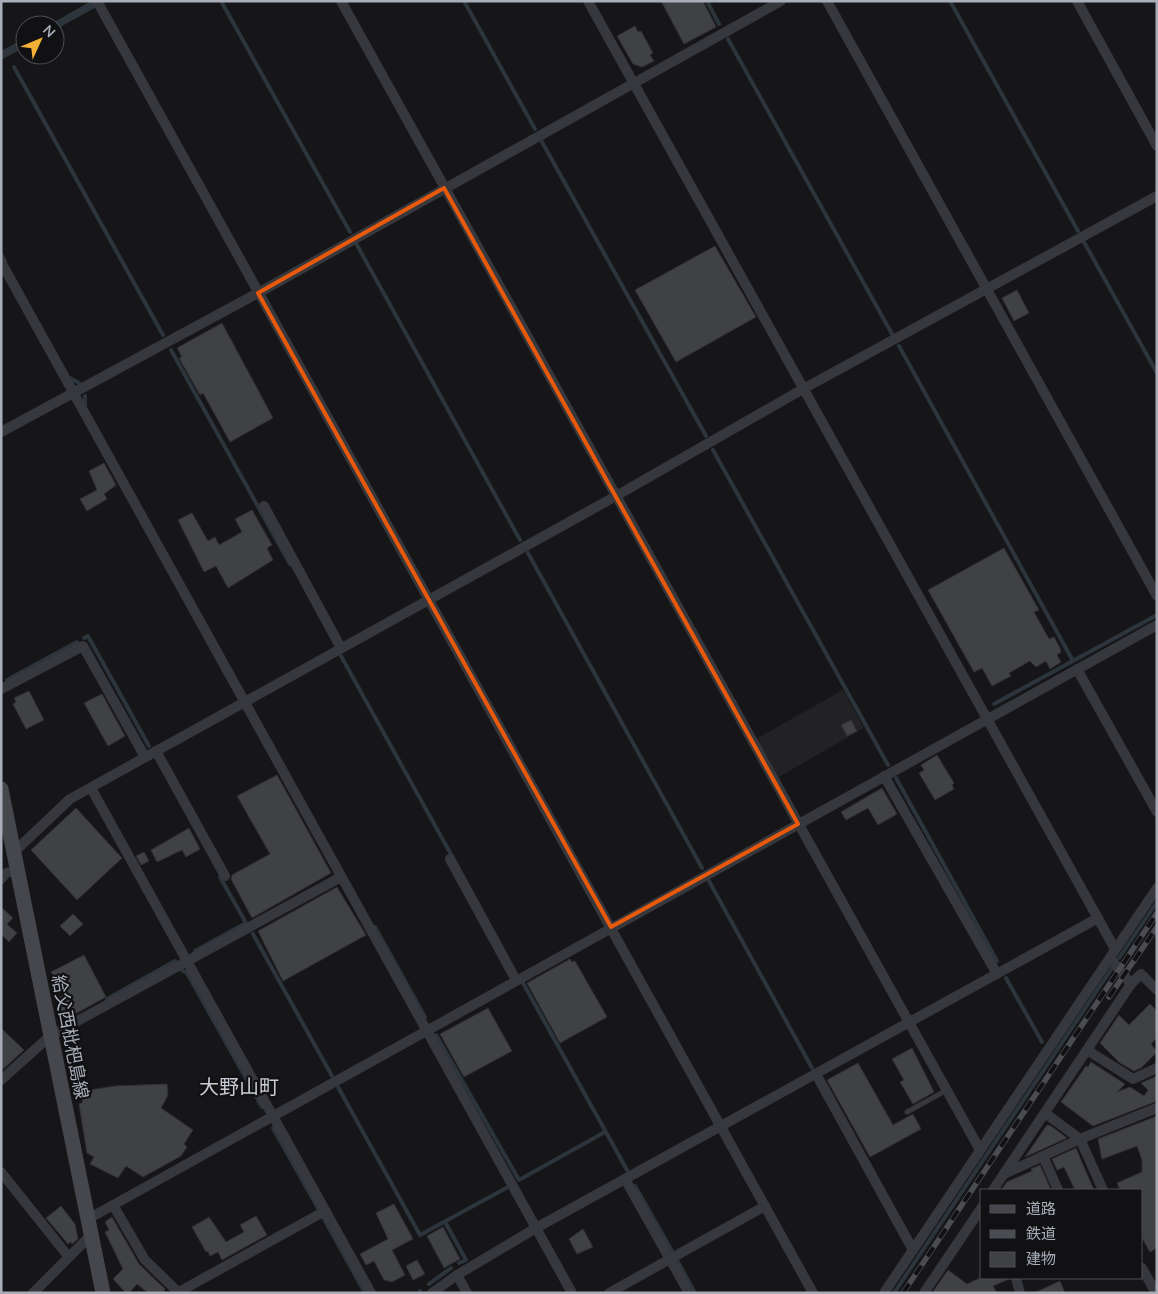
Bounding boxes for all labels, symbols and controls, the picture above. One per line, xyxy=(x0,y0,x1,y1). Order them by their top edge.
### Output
north arrow xyxy=(15,15,65,65)
text: N xyxy=(39,21,59,41)
street label: 給父西枇杷島線 xyxy=(47,973,94,1101)
district label: 大野山町 xyxy=(199,1074,279,1099)
legend xyxy=(980,1189,1143,1279)
text: 道路 xyxy=(1026,1199,1056,1218)
text: 鉄道 xyxy=(1026,1224,1056,1243)
text: 建物 xyxy=(1026,1249,1056,1268)

